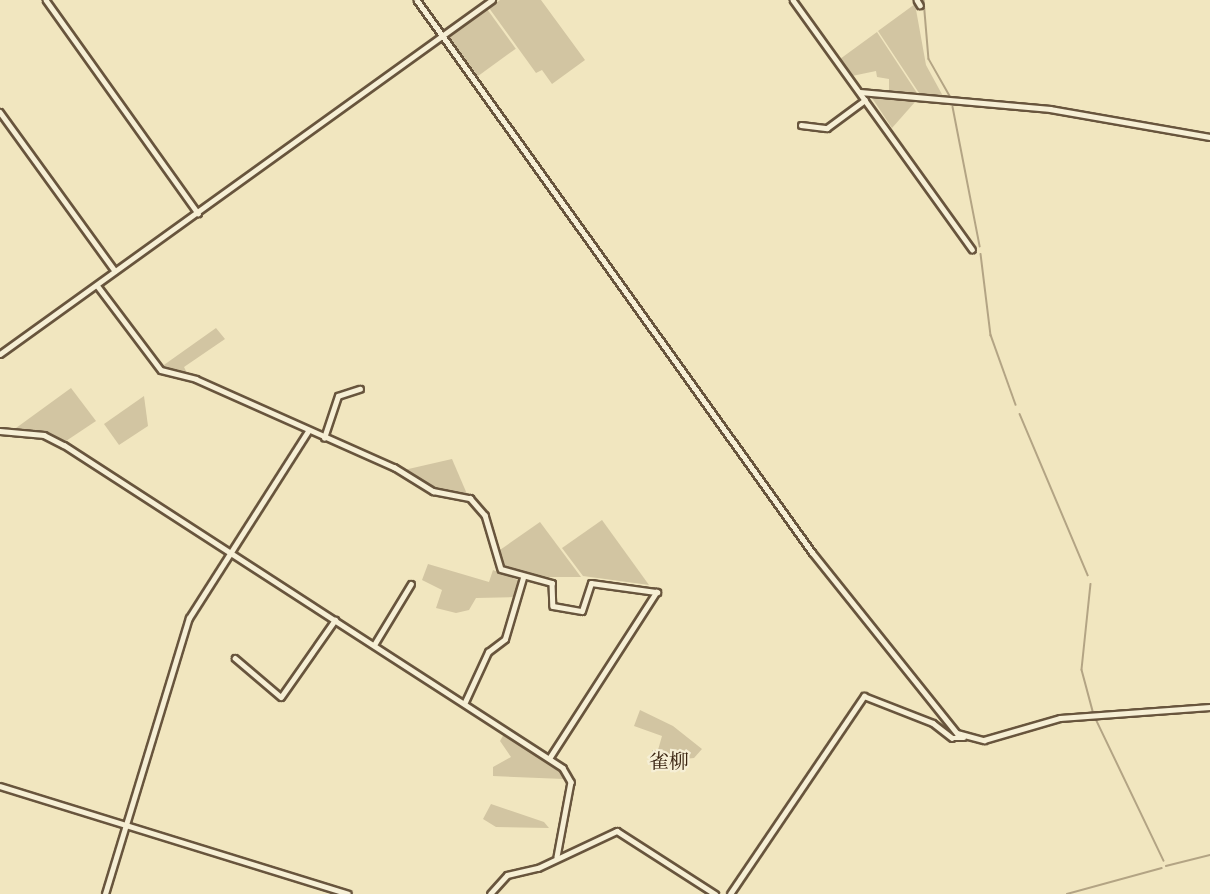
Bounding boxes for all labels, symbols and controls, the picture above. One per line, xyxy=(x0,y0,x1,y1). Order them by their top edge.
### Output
district label: 雀柳 xyxy=(649,749,689,773)

